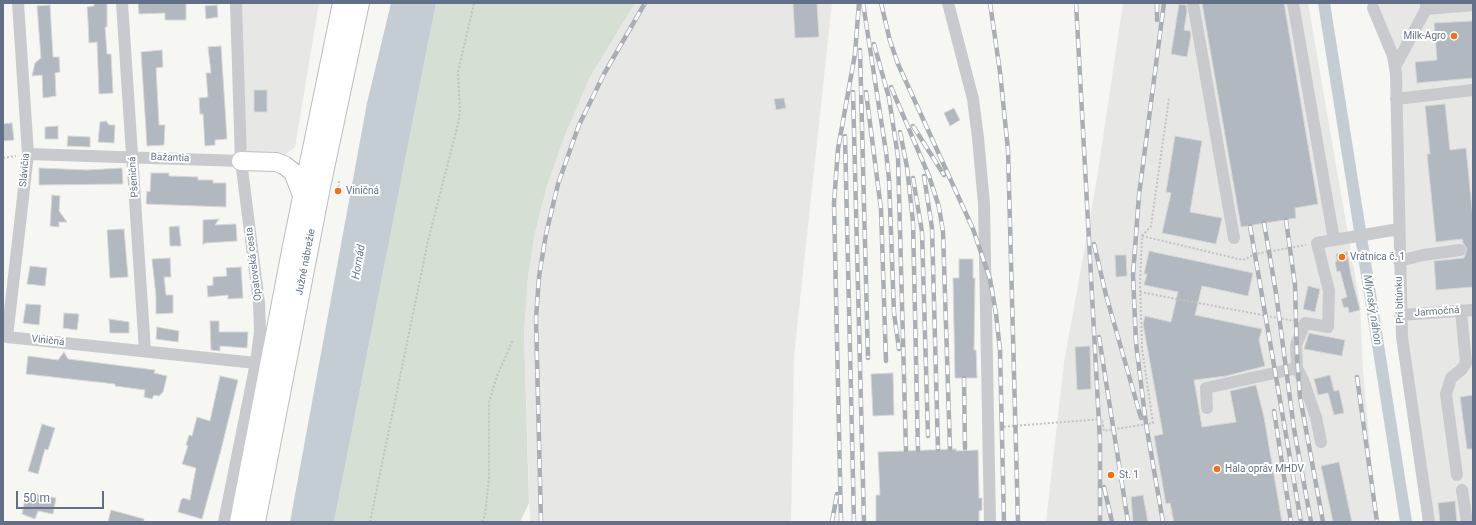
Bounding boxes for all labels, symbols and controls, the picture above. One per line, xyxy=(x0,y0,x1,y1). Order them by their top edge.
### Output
place label: Milk-Agro xyxy=(1403,30,1446,42)
marker: Milk-Agro xyxy=(1449,31,1459,41)
street label: Bažantia xyxy=(150,151,190,165)
street label: Slávičia xyxy=(18,152,32,188)
street label: Pšeničná xyxy=(127,156,141,198)
place label: Viničná xyxy=(346,185,379,197)
marker: Viničná xyxy=(333,186,343,196)
street label: Opatovská cesta xyxy=(244,226,264,302)
street label: Južné nábrežie xyxy=(294,228,318,296)
water label: Hornád xyxy=(349,244,369,280)
place label: Vrátnica č. 1 xyxy=(1350,251,1405,263)
marker: Vrátnica č. 1 xyxy=(1337,252,1347,262)
water label: Mlynský náhon xyxy=(1360,274,1384,346)
street label: Pri bitúnku xyxy=(1393,276,1407,324)
street label: Jarmočná xyxy=(1414,304,1460,320)
street label: Viničná xyxy=(31,333,65,349)
place label: Hala opráv MHDV xyxy=(1225,463,1304,475)
marker: Hala opráv MHDV xyxy=(1212,464,1222,474)
place label: St. 1 xyxy=(1119,469,1139,481)
marker: St. 1 xyxy=(1106,470,1116,480)
scale bar xyxy=(18,483,106,509)
text: 50 m xyxy=(23,491,50,505)

